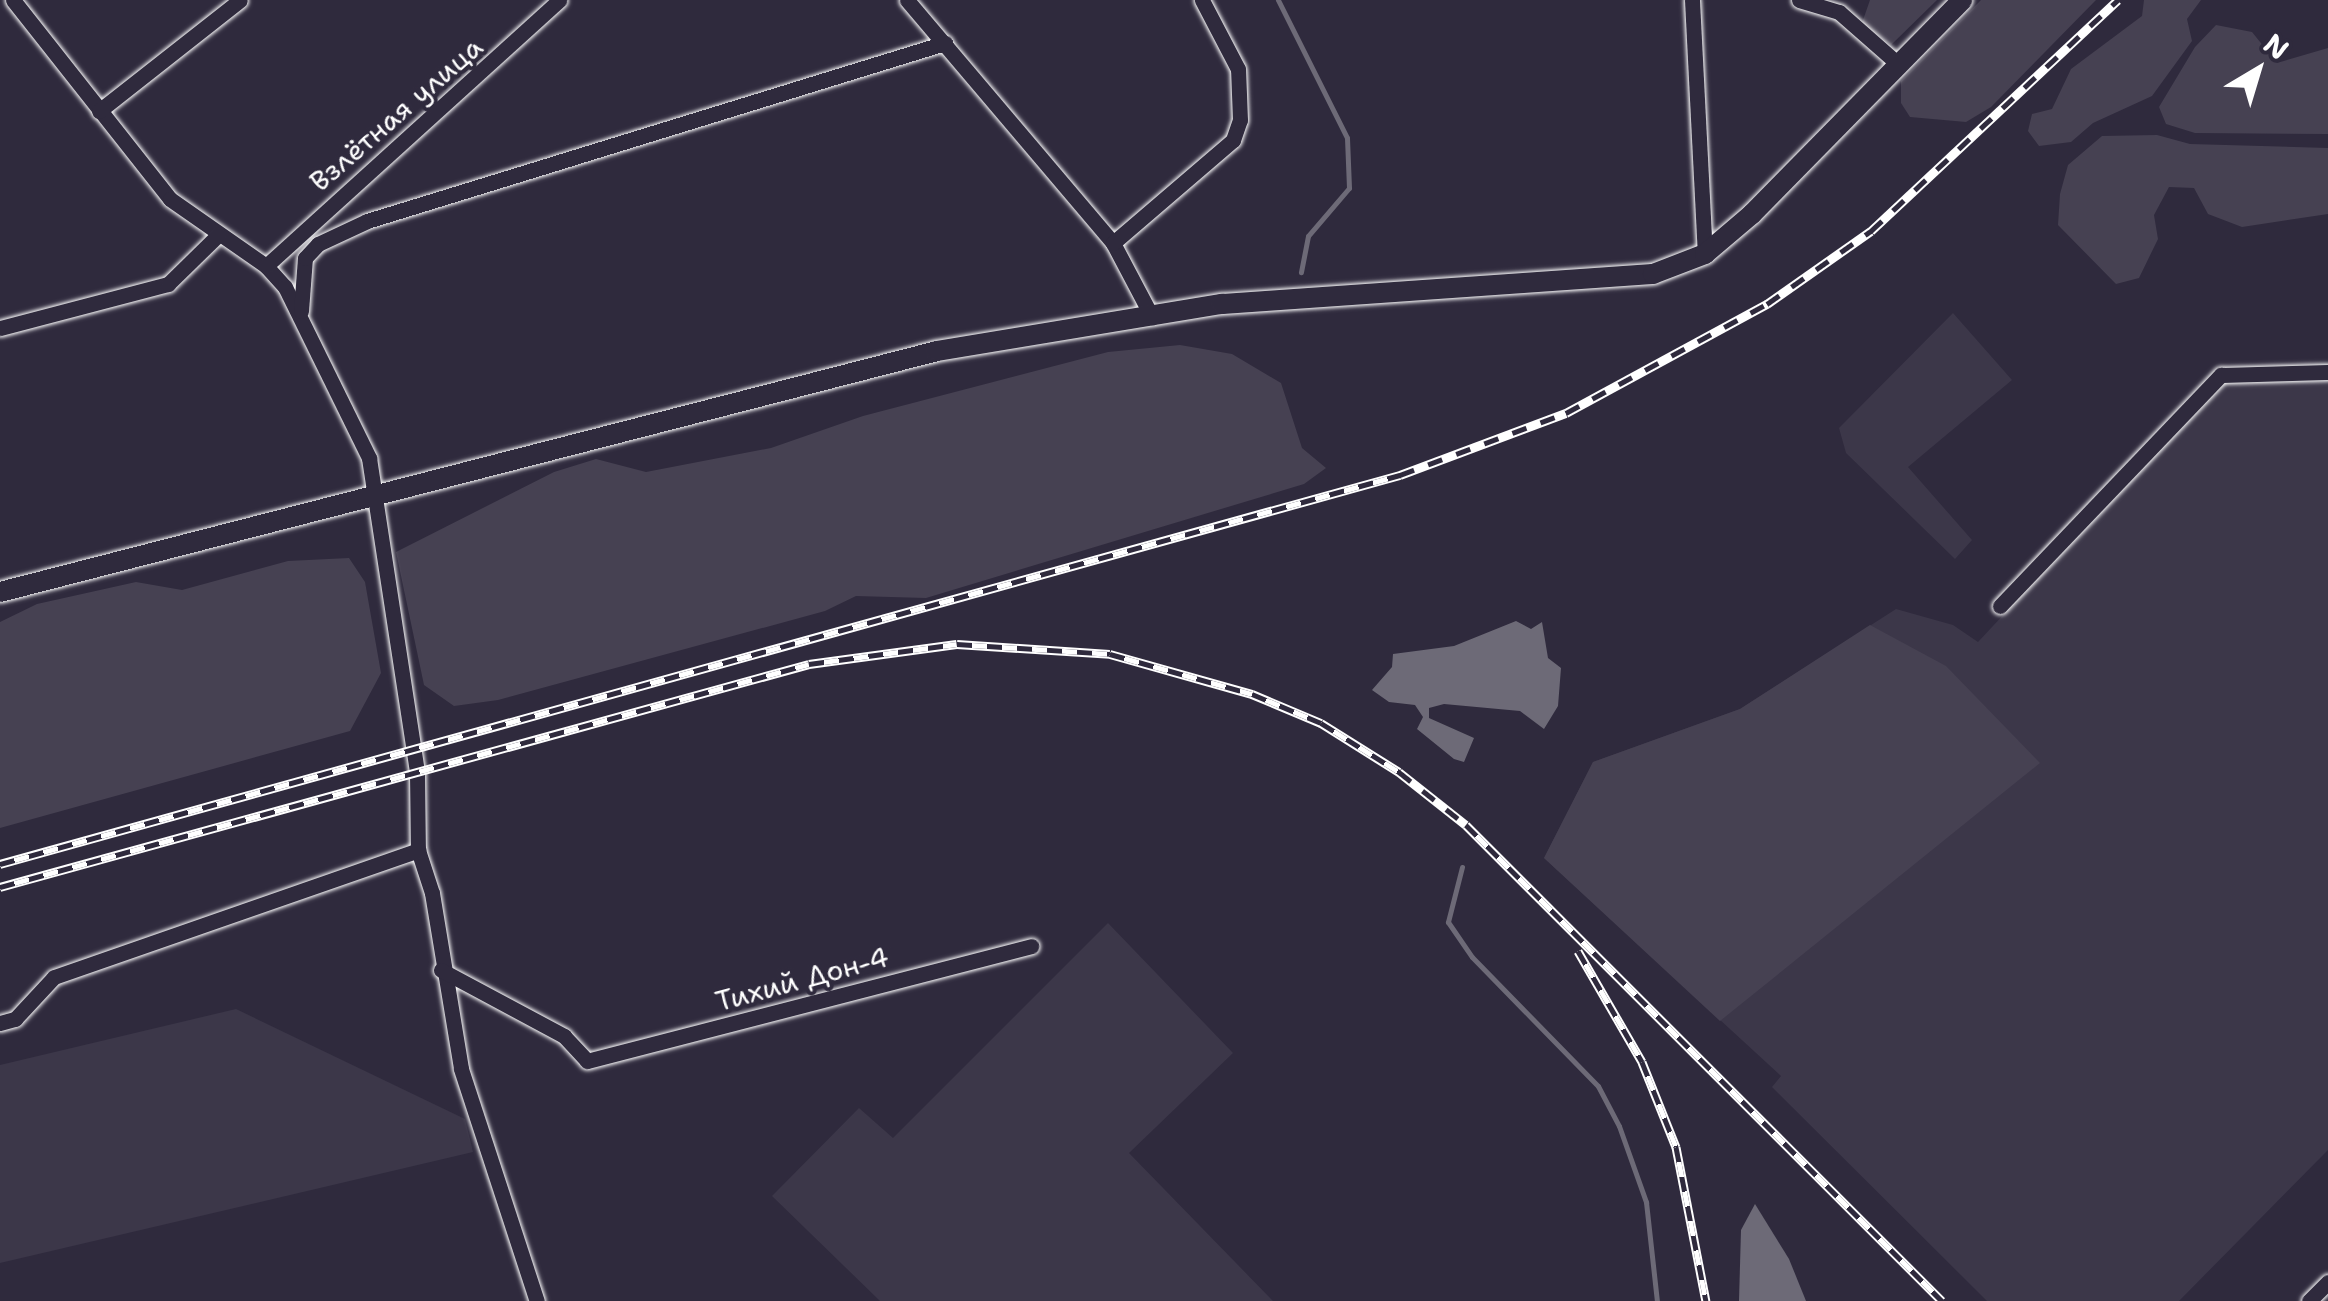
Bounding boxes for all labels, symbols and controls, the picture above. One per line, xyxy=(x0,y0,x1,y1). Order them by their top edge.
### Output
north arrow xyxy=(2208,20,2308,120)
text: N xyxy=(2256,25,2297,68)
street label: Взлётная улица xyxy=(303,30,489,198)
street label: Тихий Дон-4 xyxy=(712,940,892,1018)

